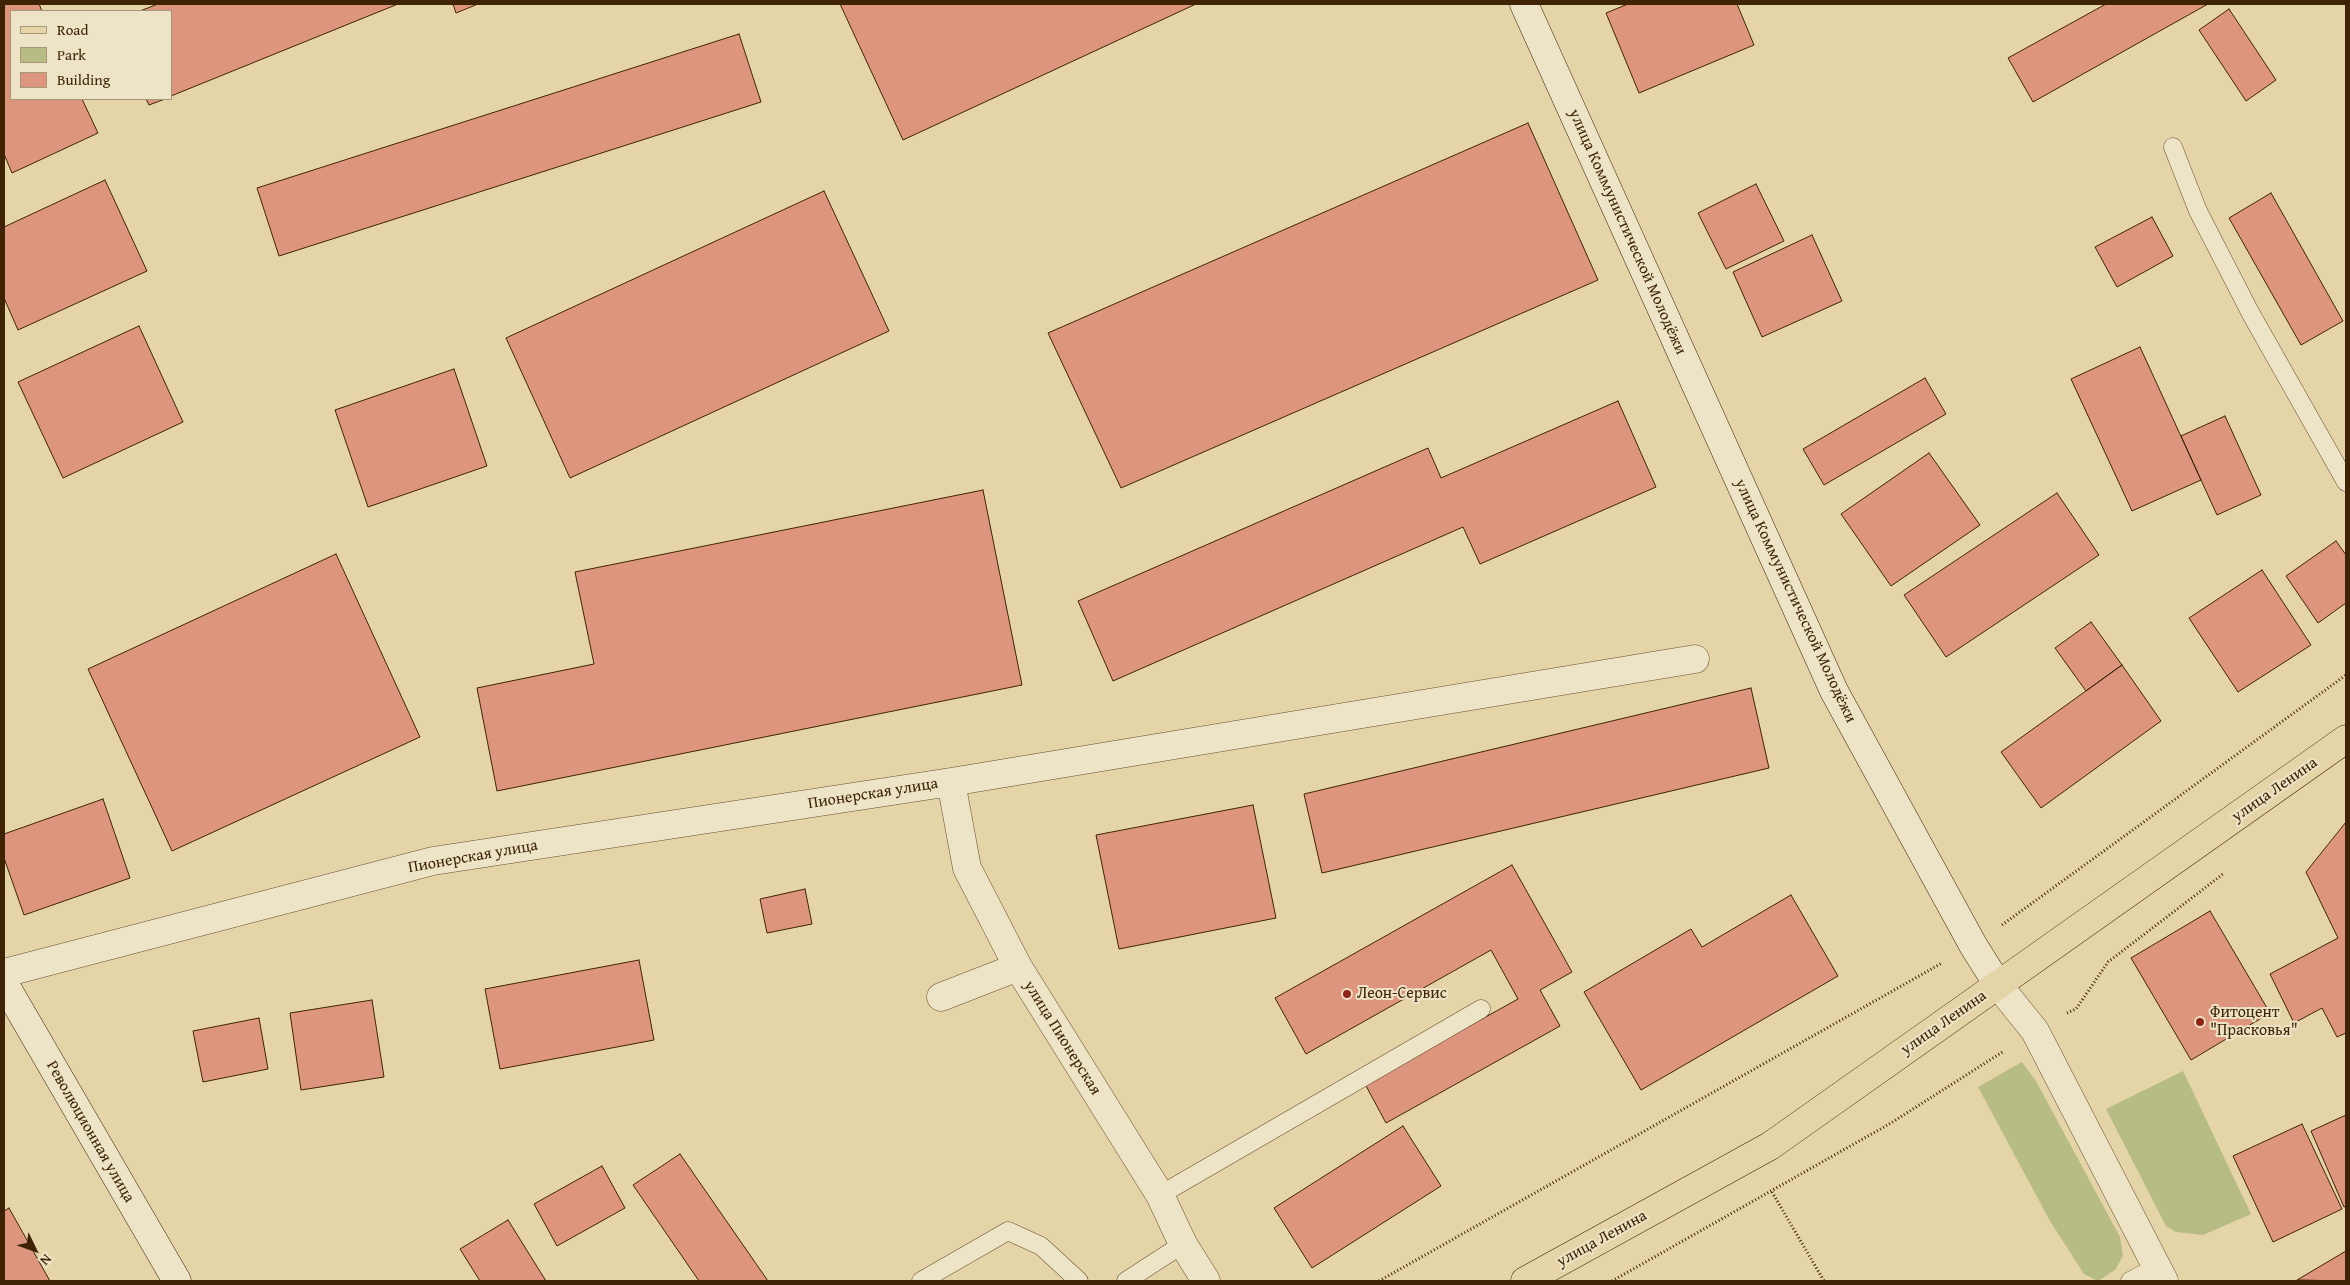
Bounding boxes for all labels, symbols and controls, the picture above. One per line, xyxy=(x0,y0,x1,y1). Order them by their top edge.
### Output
legend xyxy=(10,10,172,100)
text: Road xyxy=(57,19,88,40)
text: Park xyxy=(57,44,86,65)
text: Building xyxy=(57,69,110,90)
street label: улица Коммунистической Молодёжи xyxy=(1564,106,1690,358)
street label: улица Коммунистической Молодёжи xyxy=(1730,476,1860,726)
street label: улица Ленина xyxy=(2229,753,2321,827)
street label: Пионерская улица xyxy=(807,774,939,814)
street label: Пионерская улица xyxy=(407,836,539,878)
street label: улица Пионерская xyxy=(1019,977,1105,1099)
place label: Леон-Сервис xyxy=(1357,984,1447,1004)
street label: улица Ленина xyxy=(1898,986,1990,1060)
marker: Леон-Сервис xyxy=(1341,988,1353,1000)
place label: Фитоцент "Прасковья" xyxy=(2210,1003,2298,1041)
marker: Фитоцент "Прасковья" xyxy=(2194,1016,2206,1028)
street label: Революционная улица xyxy=(42,1058,138,1206)
street label: улица Ленина xyxy=(1554,1206,1650,1272)
north arrow xyxy=(10,1225,60,1275)
text: N xyxy=(36,1250,57,1270)

